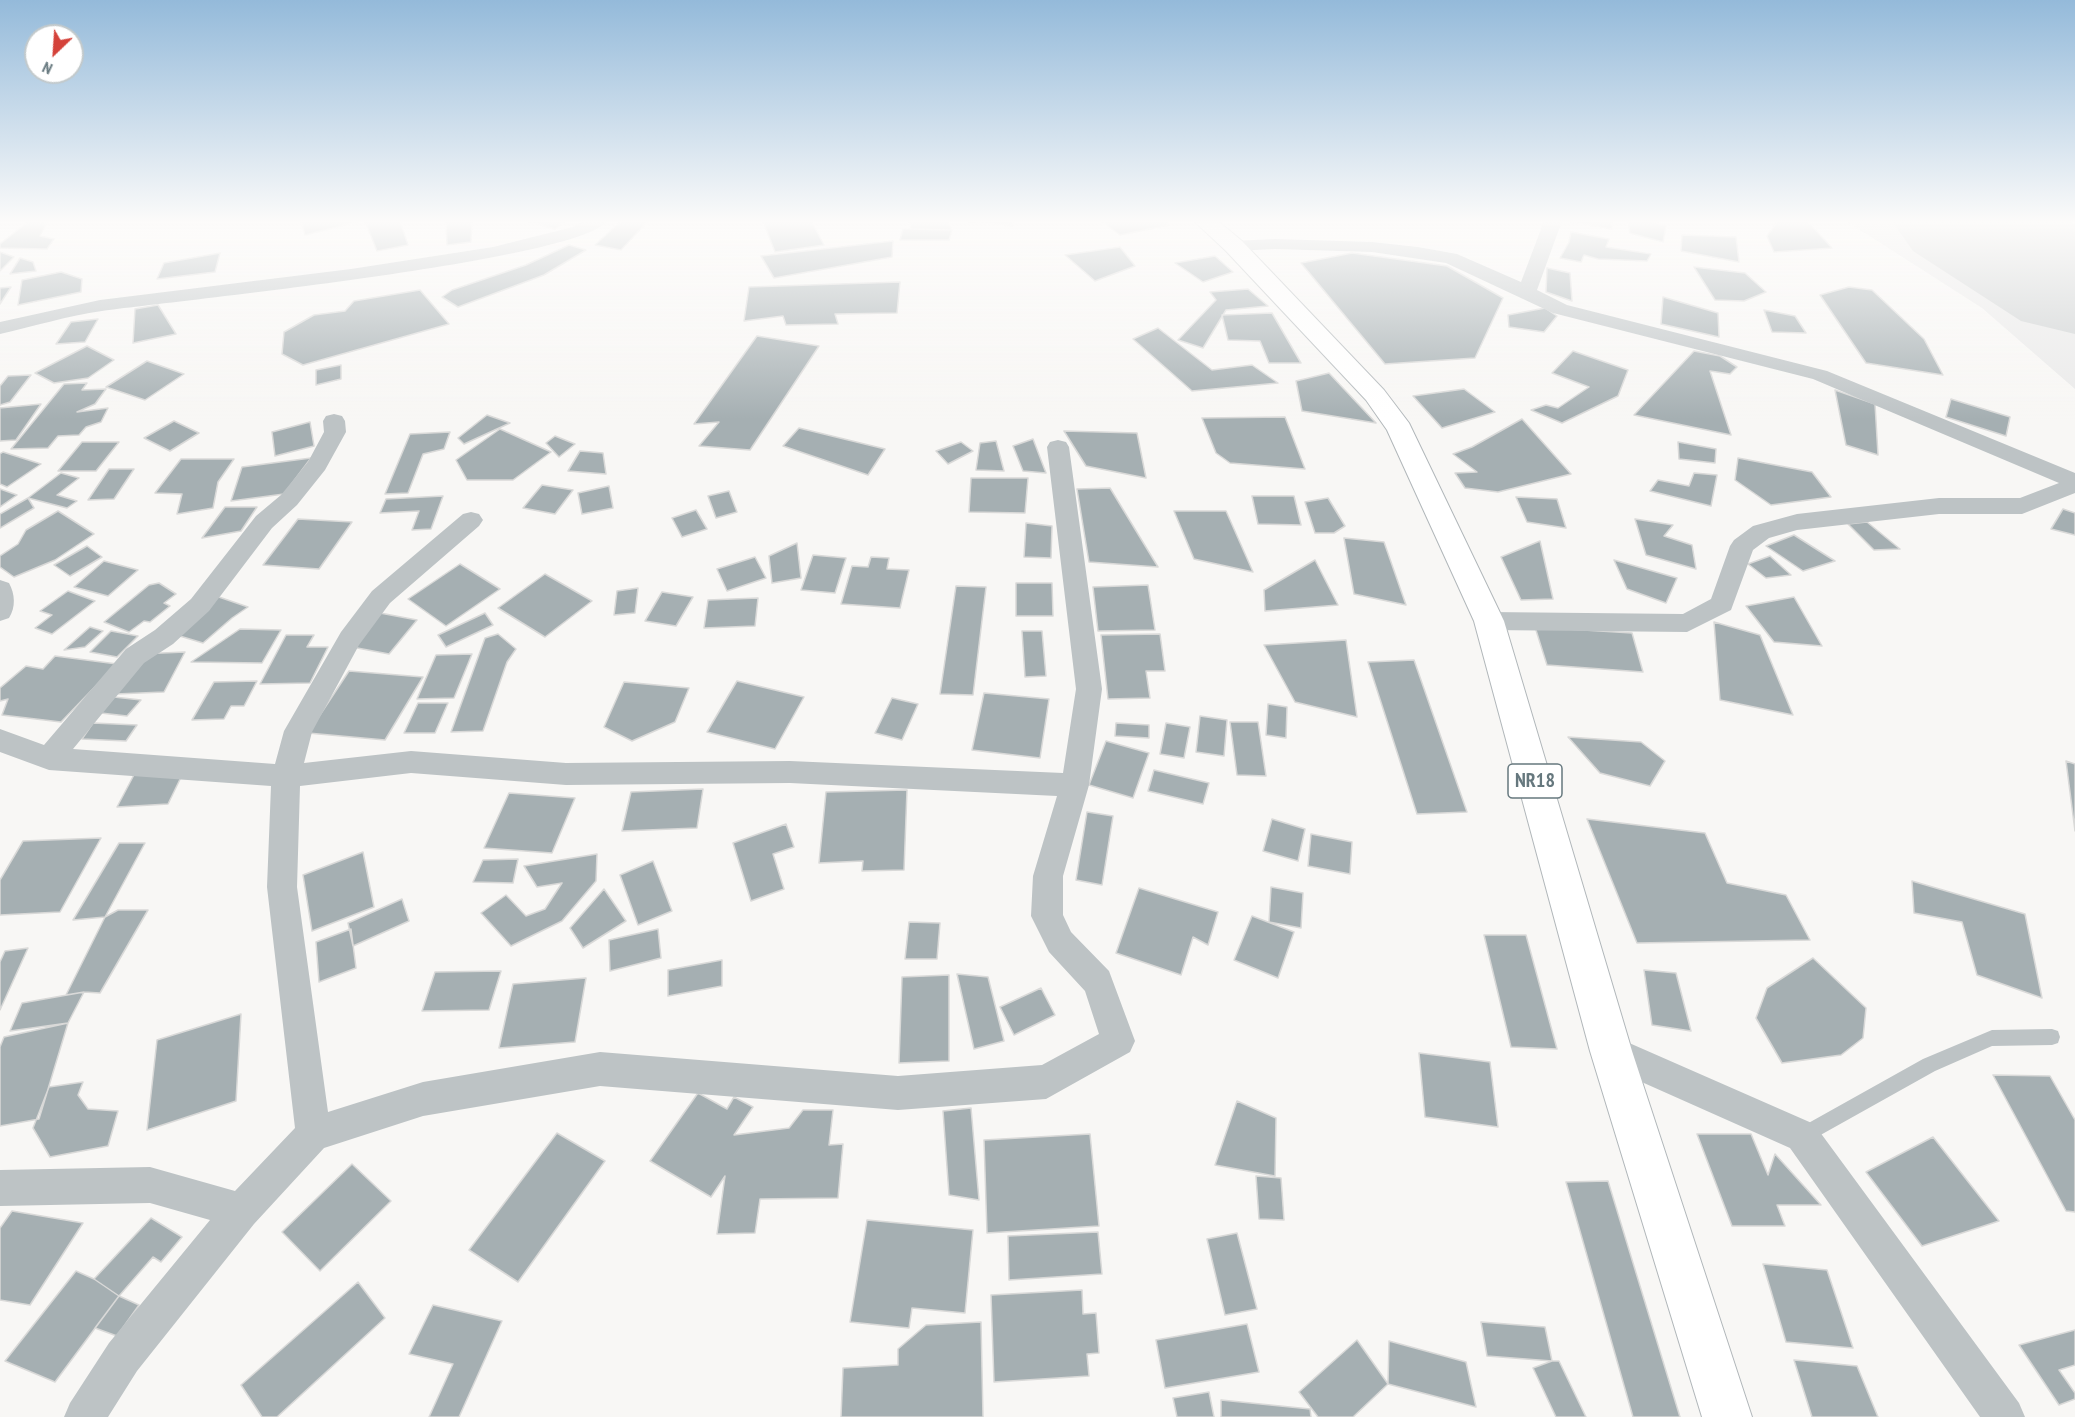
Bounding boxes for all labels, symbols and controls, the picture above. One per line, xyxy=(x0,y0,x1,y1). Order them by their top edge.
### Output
north arrow xyxy=(24,24,84,84)
text: N xyxy=(39,58,55,79)
road number: NR18 xyxy=(1508,764,1562,798)

